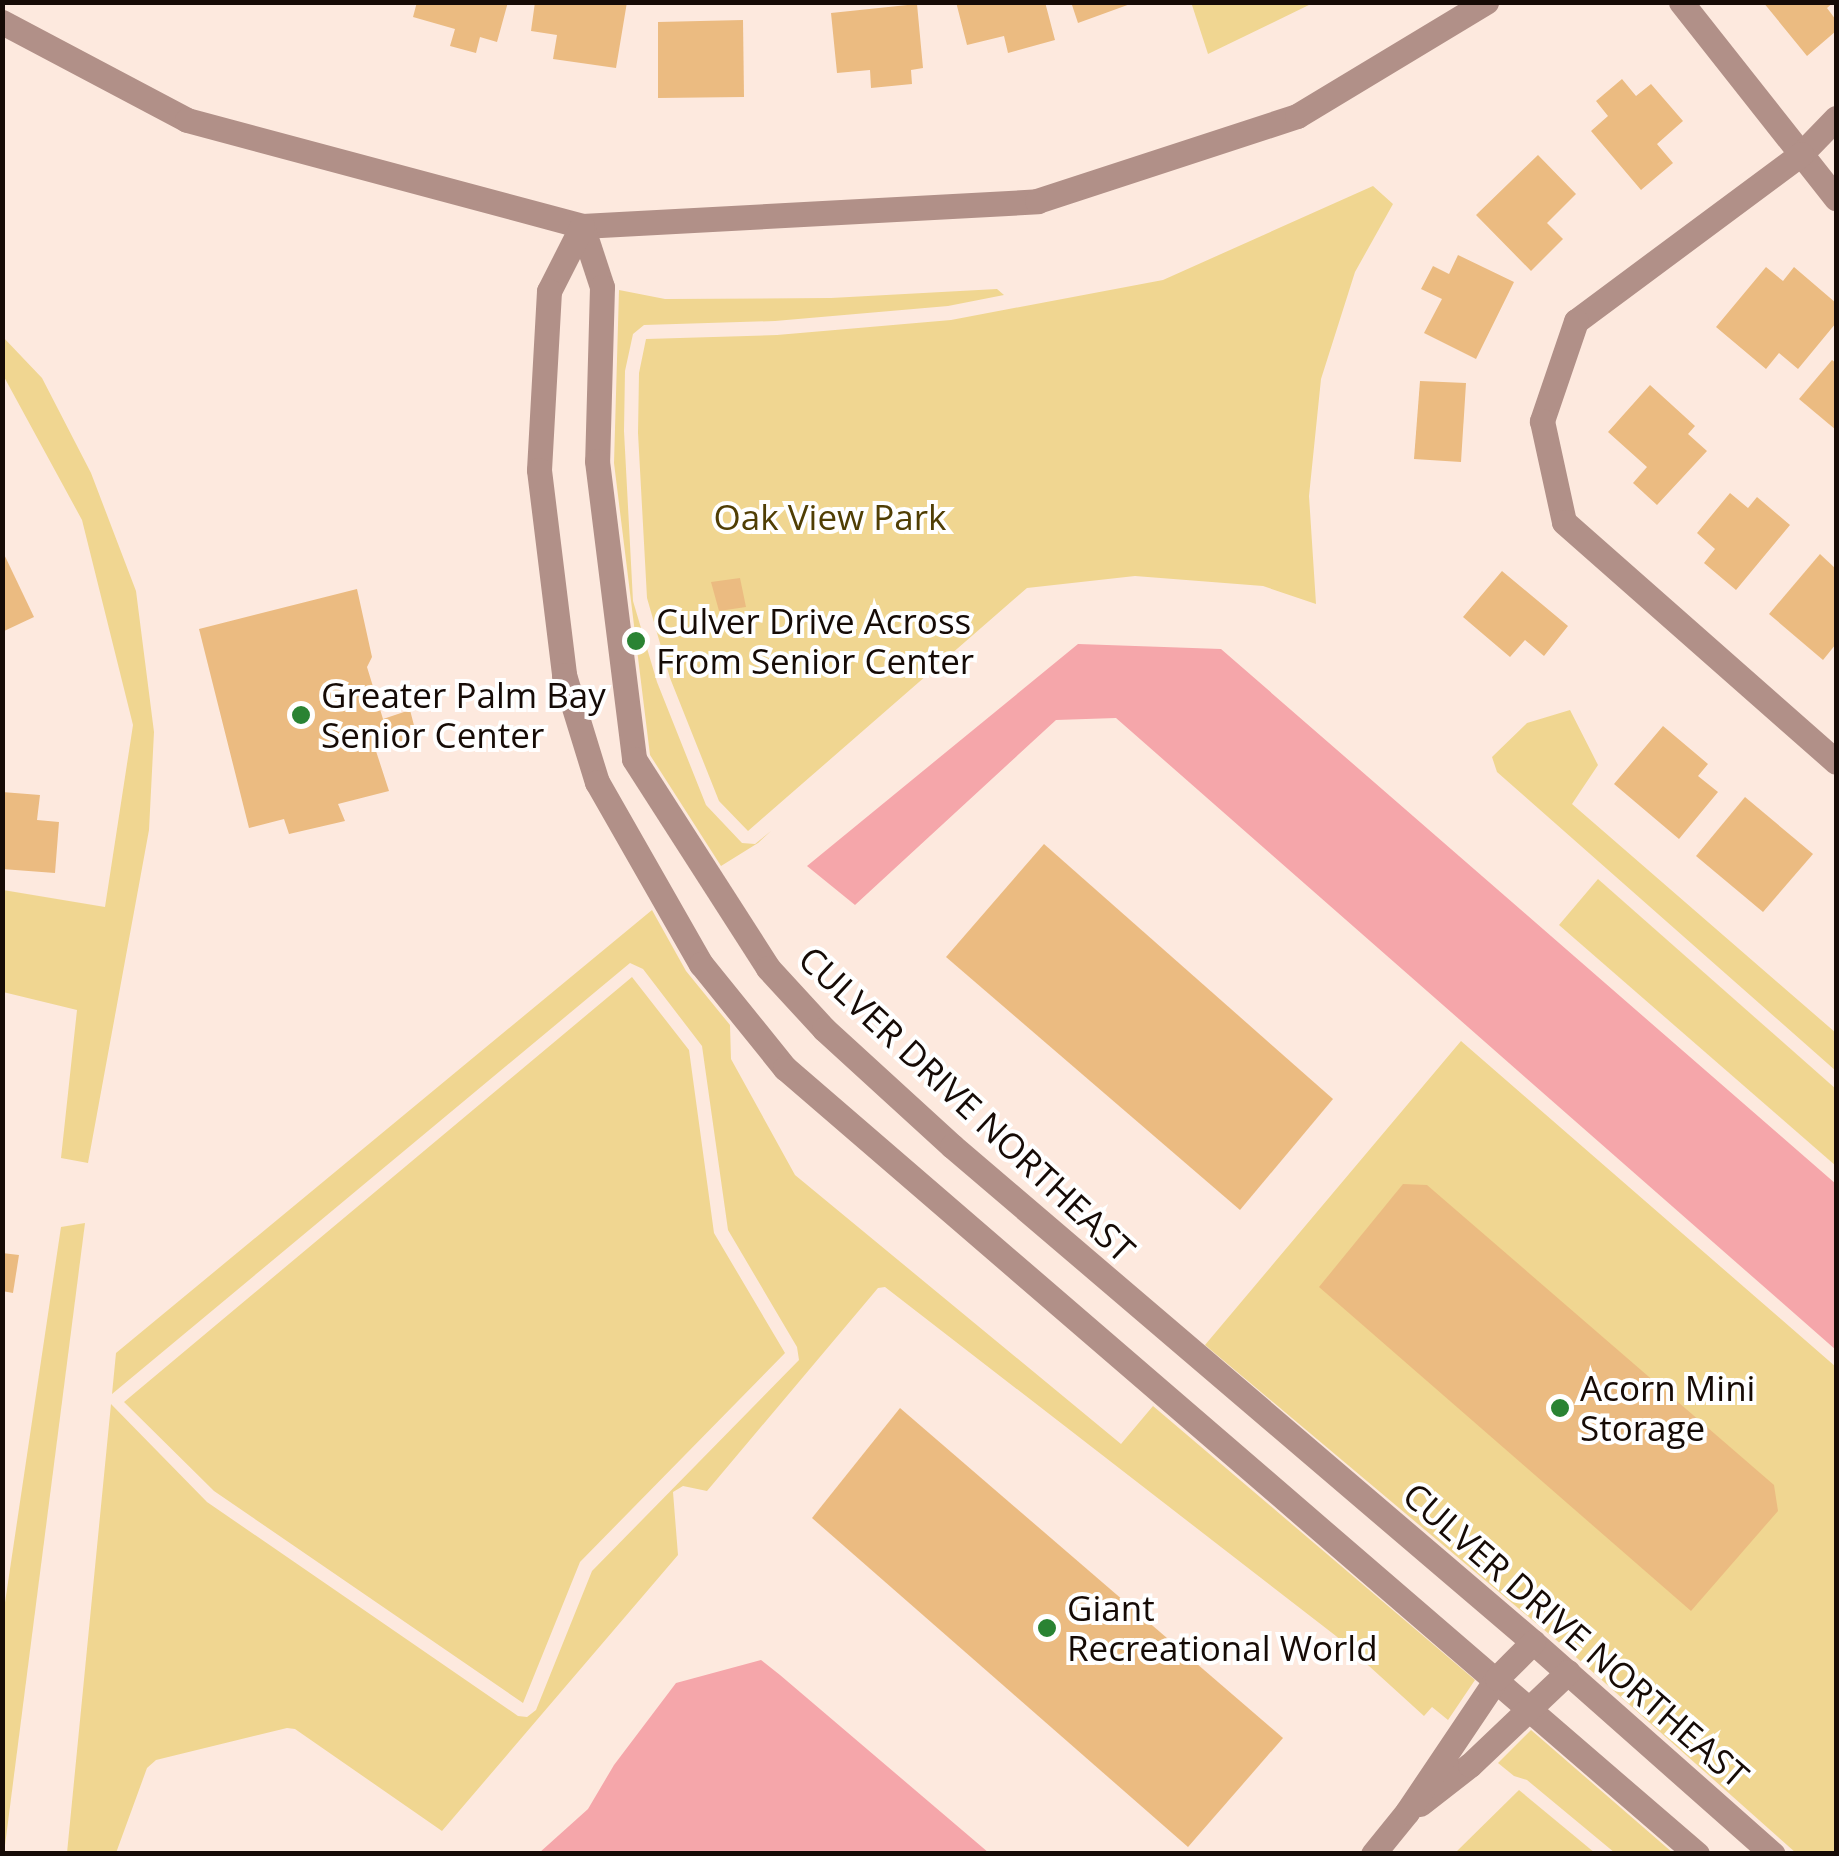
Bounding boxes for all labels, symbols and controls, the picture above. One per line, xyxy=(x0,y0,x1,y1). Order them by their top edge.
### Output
park label: Oak View Park xyxy=(714,496,946,538)
place label: Culver Drive Across From Senior Center xyxy=(656,600,974,682)
marker: Culver Drive Across From Senior Center xyxy=(625,630,647,652)
place label: Greater Palm Bay Senior Center xyxy=(321,674,606,756)
marker: Greater Palm Bay Senior Center xyxy=(290,704,312,726)
street label: CULVER DRIVE NORTHEAST xyxy=(791,937,1143,1271)
place label: Acorn Mini Storage xyxy=(1580,1367,1755,1449)
marker: Acorn Mini Storage xyxy=(1549,1397,1571,1419)
street label: CULVER DRIVE NORTHEAST xyxy=(1395,1474,1757,1796)
place label: Giant Recreational World xyxy=(1067,1587,1378,1669)
marker: Giant Recreational World xyxy=(1036,1617,1058,1639)

